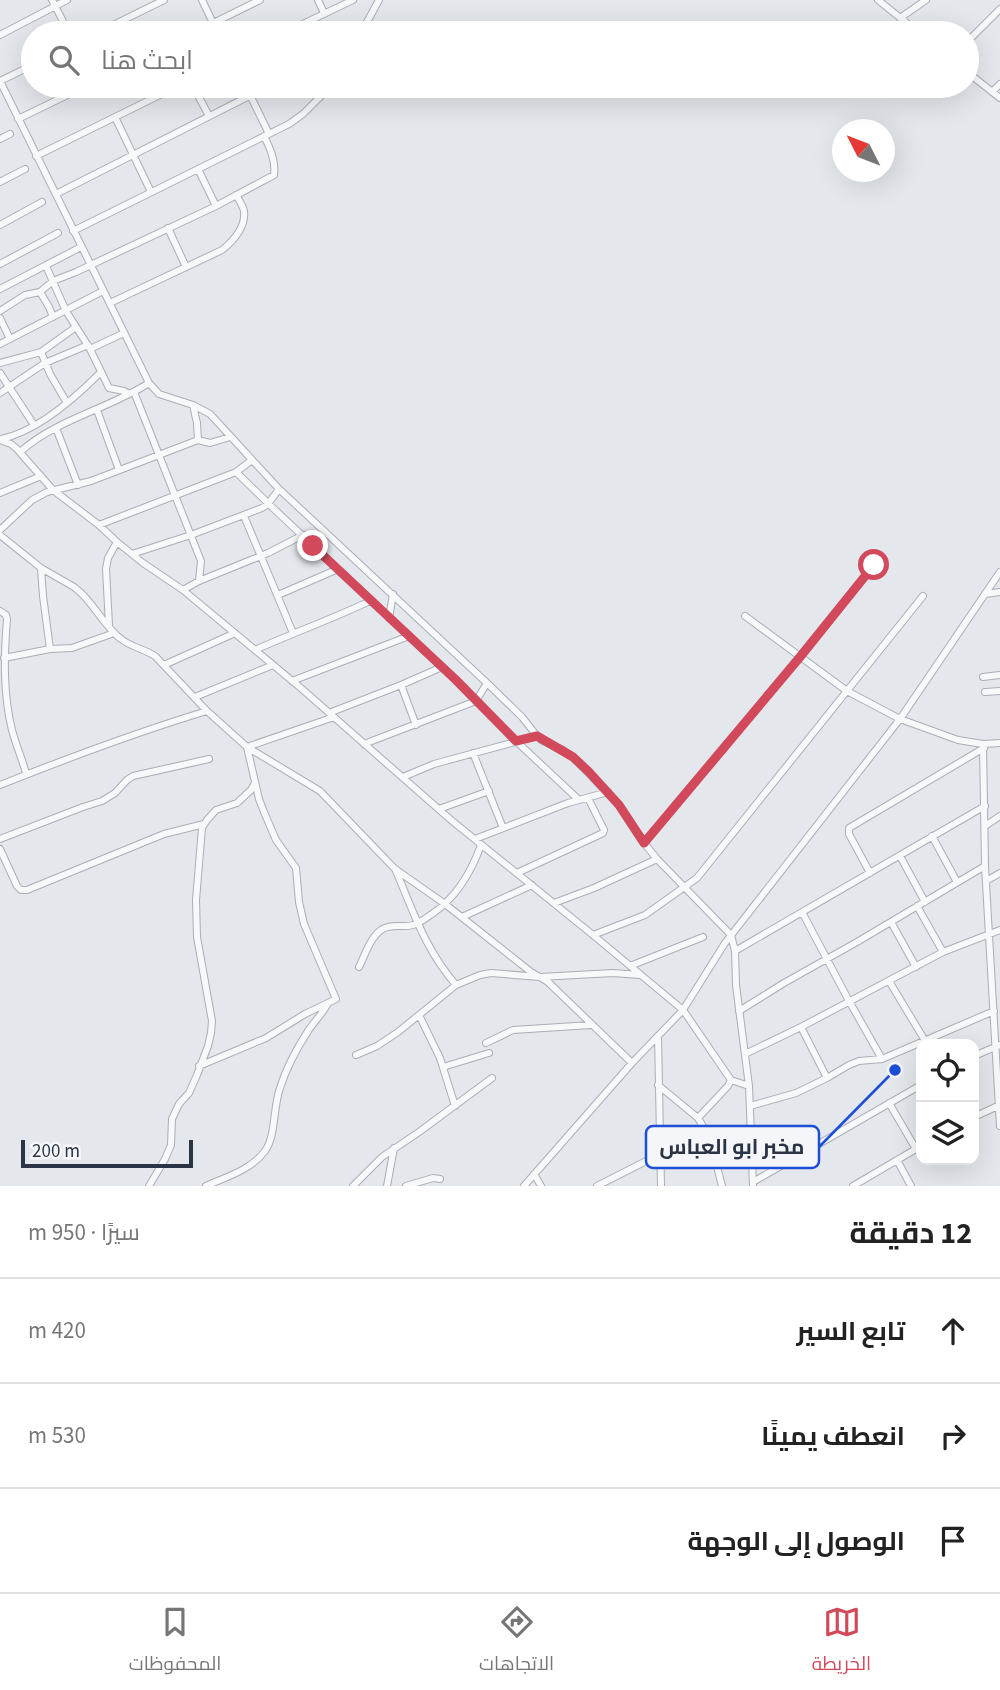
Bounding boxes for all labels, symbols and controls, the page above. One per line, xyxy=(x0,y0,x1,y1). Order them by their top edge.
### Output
search box xyxy=(21,21,979,98)
icon: search xyxy=(45,41,83,79)
text: ابحث هنا xyxy=(101,42,193,79)
north arrow xyxy=(832,119,895,182)
route end xyxy=(297,530,328,561)
route start xyxy=(858,549,889,580)
map controls xyxy=(916,1039,979,1165)
button: locate xyxy=(916,1039,979,1102)
button: layers xyxy=(916,1102,979,1165)
callout: مخبر ابو العباس xyxy=(646,1126,819,1168)
text: مخبر ابو العباس xyxy=(660,1132,804,1162)
scale bar xyxy=(21,1137,192,1169)
text: 200 m xyxy=(32,1138,80,1165)
text: 12 دقيقة xyxy=(850,1212,972,1255)
text: سيرًا · 950 m xyxy=(28,1216,140,1249)
icon: ahead xyxy=(934,1312,972,1350)
text: تابع السير xyxy=(796,1313,905,1350)
text: 420 m xyxy=(28,1314,86,1347)
icon: right xyxy=(934,1417,972,1455)
text: انعطف يمينًا xyxy=(761,1418,905,1455)
text: 530 m xyxy=(28,1419,86,1452)
icon: arrive xyxy=(934,1522,972,1560)
text: الوصول إلى الوجهة xyxy=(687,1523,905,1560)
tab: المحفوظات xyxy=(129,1603,221,1681)
tab: الاتجاهات xyxy=(479,1603,554,1681)
tab: الخريطة xyxy=(812,1603,871,1681)

